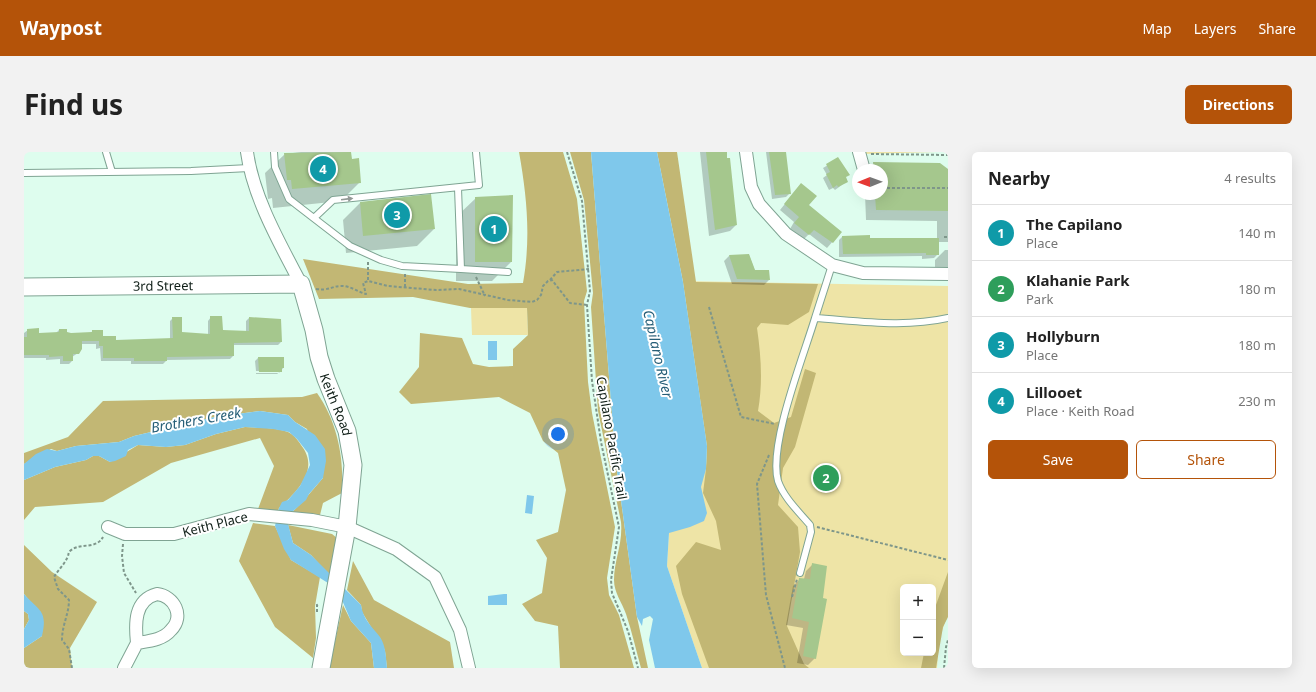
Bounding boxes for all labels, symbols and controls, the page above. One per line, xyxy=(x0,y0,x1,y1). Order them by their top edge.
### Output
text: Waypost xyxy=(20,15,102,41)
text: Map xyxy=(1143,19,1172,38)
text: Layers xyxy=(1194,19,1236,38)
text: Share xyxy=(1258,19,1296,38)
text: Find us xyxy=(24,85,123,123)
button: Directions xyxy=(1185,85,1292,124)
pin: 4 xyxy=(310,154,336,184)
north arrow xyxy=(852,164,888,200)
text: Nearby xyxy=(988,167,1050,190)
text: 4 results xyxy=(1224,169,1276,187)
one-way arrow xyxy=(341,195,353,202)
pin: 3 xyxy=(384,200,410,230)
pin: 1 xyxy=(481,214,507,244)
text: The Capilano xyxy=(1026,214,1122,234)
text: 1 xyxy=(997,224,1005,242)
text: 140 m xyxy=(1238,224,1276,242)
text: Place xyxy=(1026,234,1058,252)
text: Klahanie Park xyxy=(1026,270,1130,290)
street label: 3rd Street xyxy=(133,276,194,295)
text: 2 xyxy=(997,280,1005,298)
text: 180 m xyxy=(1238,280,1276,298)
text: Park xyxy=(1026,290,1053,308)
water label: Capilano River xyxy=(639,308,678,400)
text: Hollyburn xyxy=(1026,326,1100,346)
text: 3 xyxy=(997,336,1005,354)
text: 180 m xyxy=(1238,336,1276,354)
text: Place xyxy=(1026,346,1058,364)
street label: Keith Road xyxy=(316,371,357,437)
street label: Capilano Pacific Trail xyxy=(592,375,632,501)
text: Lillooet xyxy=(1026,382,1082,402)
text: 4 xyxy=(997,392,1005,410)
text: 230 m xyxy=(1238,392,1276,410)
water label: Brothers Creek xyxy=(149,402,243,437)
text: Place · Keith Road xyxy=(1026,402,1134,420)
your location xyxy=(548,424,568,444)
button: Save xyxy=(988,440,1128,479)
button: Share xyxy=(1136,440,1276,479)
pin: 2 xyxy=(813,463,839,493)
street label: Keith Place xyxy=(180,507,250,541)
map controls xyxy=(900,584,936,656)
button: + xyxy=(900,584,936,620)
button: − xyxy=(900,620,936,656)

